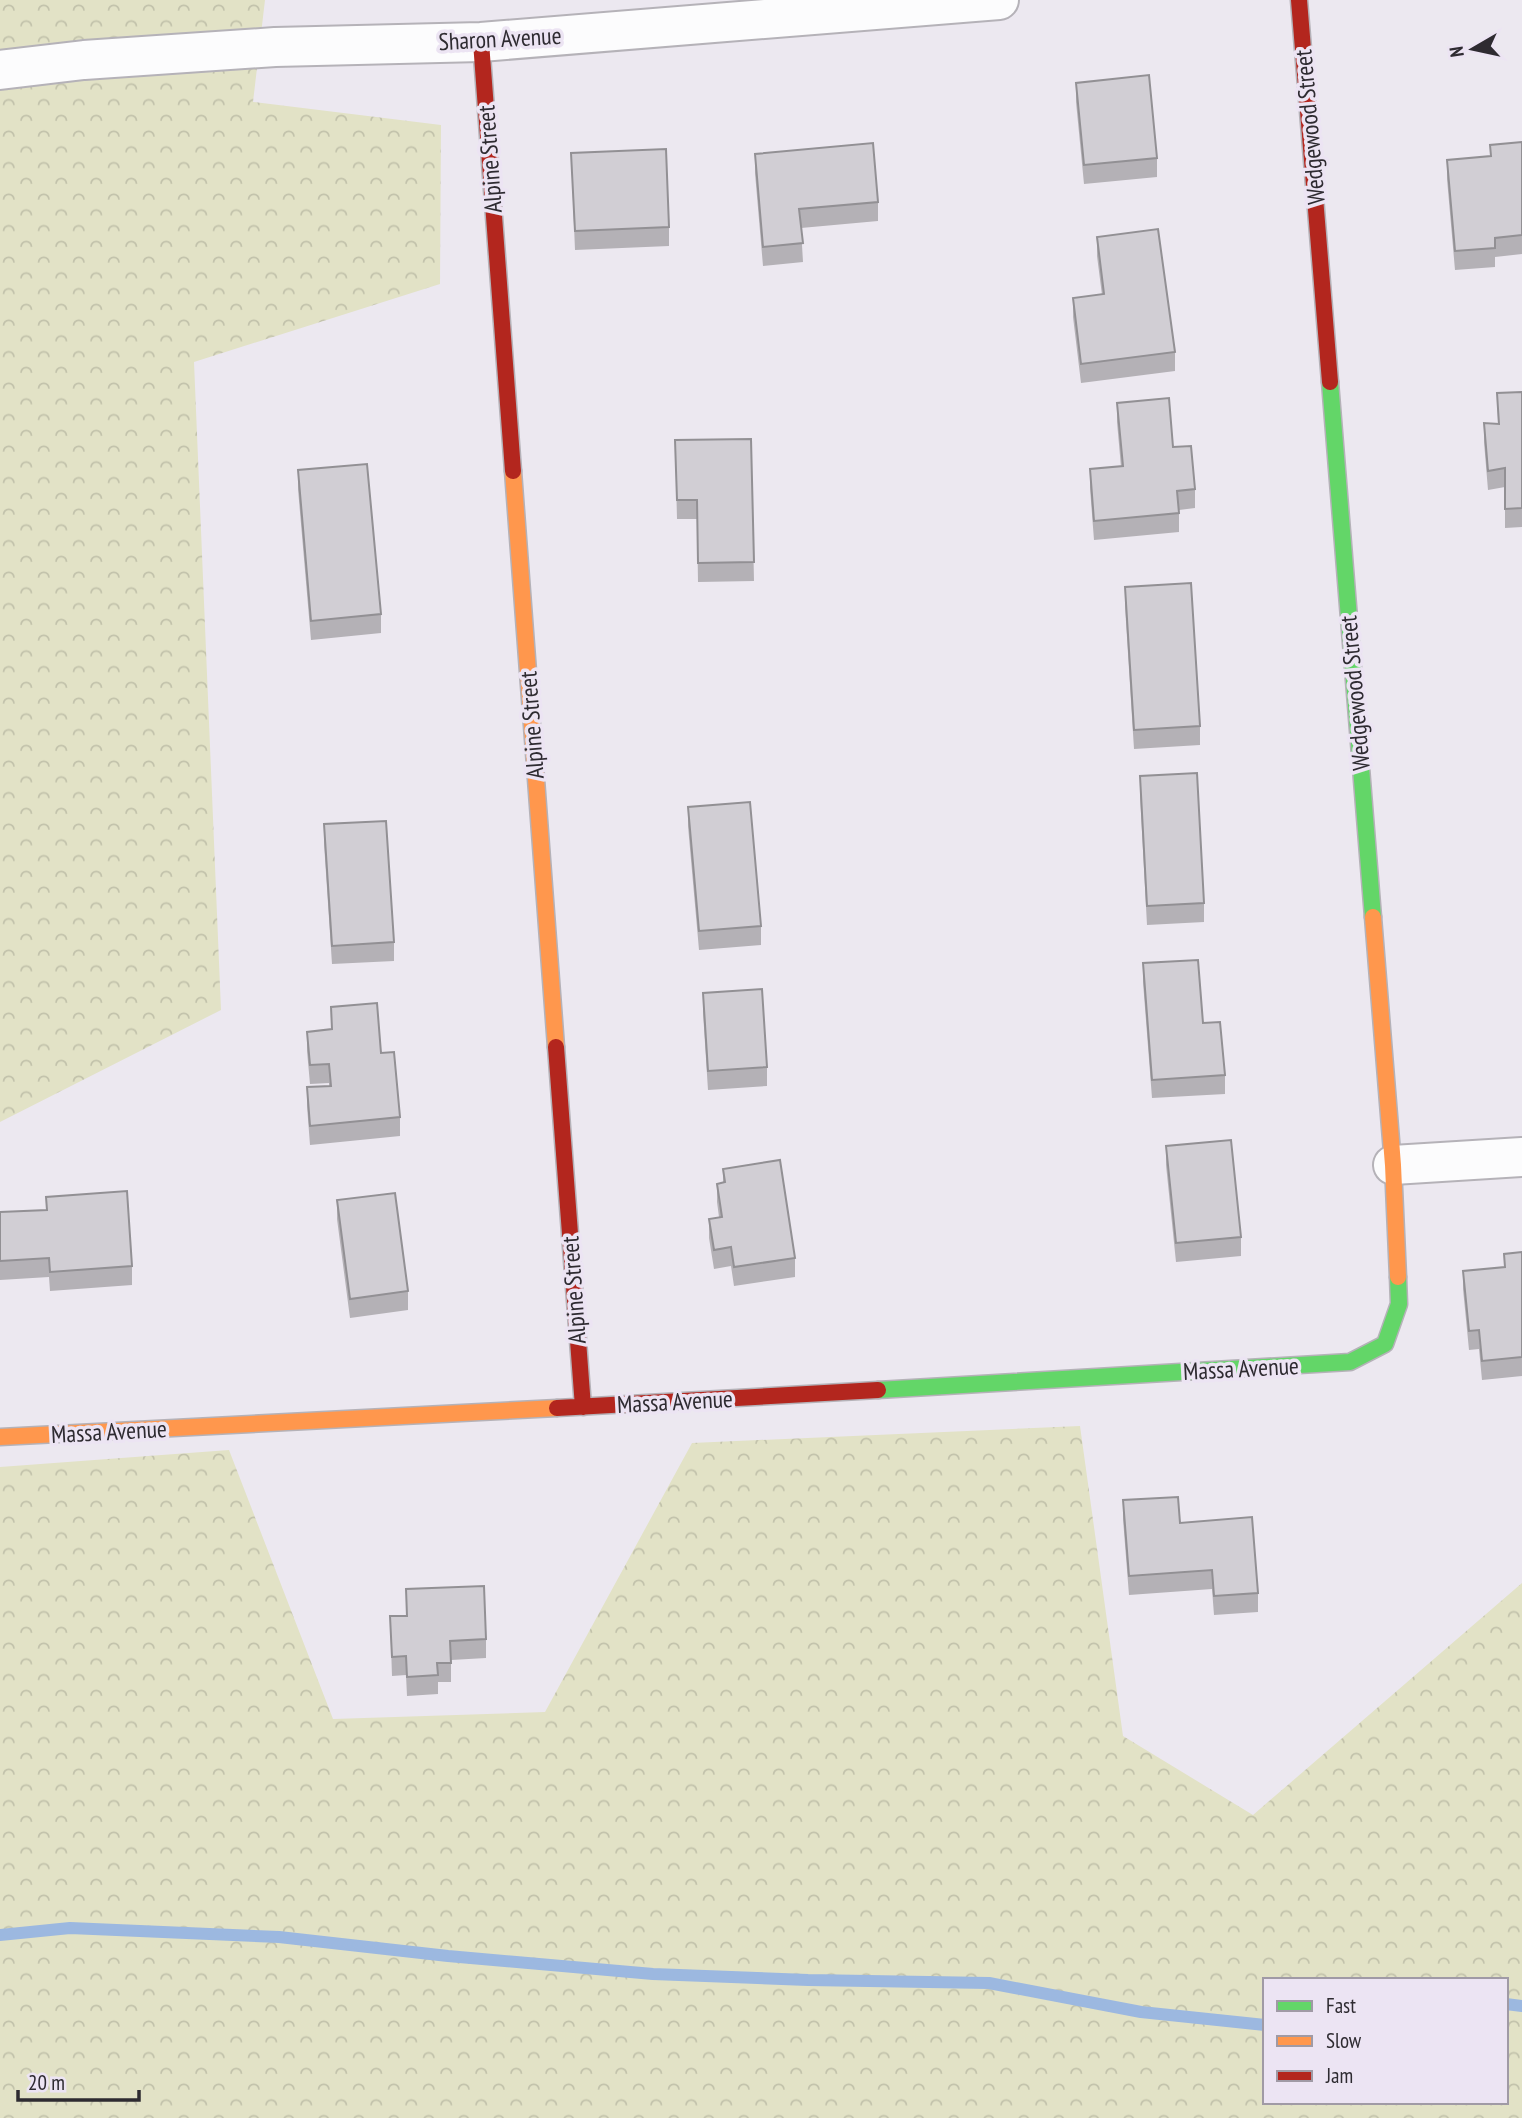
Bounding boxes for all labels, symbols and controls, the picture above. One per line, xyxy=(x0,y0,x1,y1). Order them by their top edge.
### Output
north arrow xyxy=(1438,14,1508,84)
street label: Sharon Avenue xyxy=(438,20,562,57)
text: N xyxy=(1444,45,1469,59)
street label: Wedgewood Street xyxy=(1287,48,1332,206)
street label: Alpine Street xyxy=(470,104,509,214)
street label: Wedgewood Street xyxy=(1332,614,1377,772)
street label: Alpine Street xyxy=(512,670,551,780)
street label: Alpine Street xyxy=(554,1235,593,1345)
street label: Massa Avenue xyxy=(1182,1350,1300,1387)
street label: Massa Avenue xyxy=(616,1383,734,1420)
street label: Massa Avenue xyxy=(50,1413,168,1450)
legend xyxy=(1263,1978,1508,2104)
text: Fast xyxy=(1326,1992,1356,2019)
text: Slow xyxy=(1326,2027,1362,2054)
scale bar xyxy=(18,2058,138,2102)
text: Jam xyxy=(1325,2062,1353,2089)
text: 20 m xyxy=(28,2069,65,2096)

